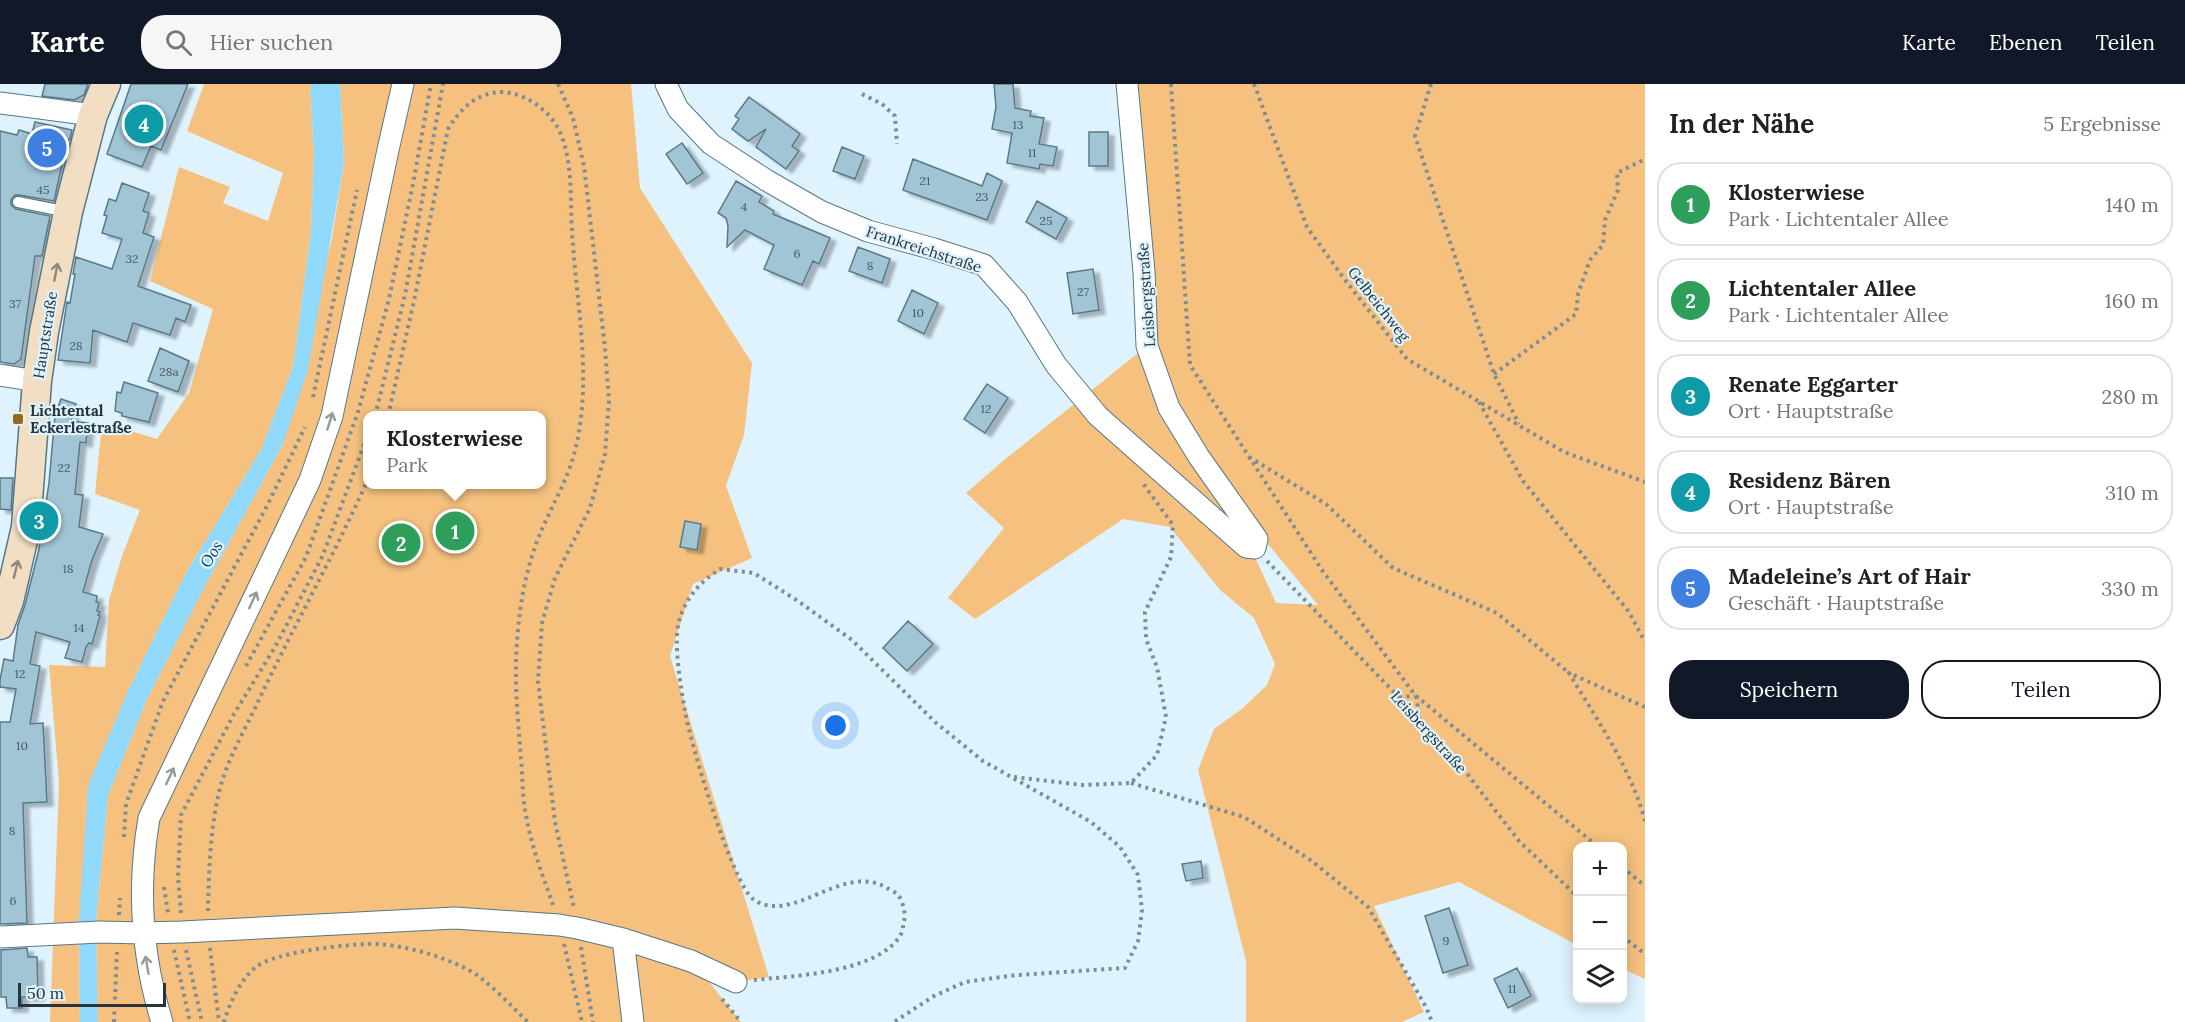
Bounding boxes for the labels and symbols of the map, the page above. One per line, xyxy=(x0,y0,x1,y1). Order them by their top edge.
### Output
pin: 4 xyxy=(124,102,164,147)
house number: 13 xyxy=(1012,117,1024,132)
pin: 5 xyxy=(28,126,66,170)
house number: 11 xyxy=(1028,145,1036,160)
house number: 21 xyxy=(920,173,930,188)
house number: 45 xyxy=(36,182,50,197)
house number: 23 xyxy=(976,189,989,204)
house number: 4 xyxy=(741,199,748,214)
house number: 25 xyxy=(1040,213,1052,228)
street label: Frankreichstraße xyxy=(864,221,984,277)
street label: Leisbergstraße xyxy=(1133,242,1159,348)
house number: 6 xyxy=(794,246,801,261)
house number: 32 xyxy=(125,251,139,266)
house number: 8 xyxy=(867,258,874,273)
one-way arrow xyxy=(51,263,62,282)
street label: Gelbeichweg xyxy=(1344,263,1415,346)
house number: 27 xyxy=(1077,284,1089,299)
street label: Hauptstraße xyxy=(29,290,61,380)
house number: 37 xyxy=(9,296,21,311)
house number: 10 xyxy=(912,305,924,320)
house number: 28 xyxy=(69,338,83,353)
house number: 28a xyxy=(159,364,179,379)
place label: Lichtental Eckerlestraße xyxy=(30,401,132,437)
house number: 12 xyxy=(981,401,991,416)
marker: Lichtental Eckerlestraße xyxy=(11,412,25,426)
one-way arrow xyxy=(325,412,336,431)
house number: 22 xyxy=(58,460,70,475)
pin: 3 xyxy=(20,498,58,544)
pin: 1 xyxy=(436,508,474,554)
pin: 2 xyxy=(382,520,420,566)
water label: Oos xyxy=(195,537,227,571)
one-way arrow xyxy=(11,560,23,579)
house number: 18 xyxy=(62,561,74,576)
one-way arrow xyxy=(248,591,260,609)
house number: 14 xyxy=(74,620,85,635)
house number: 12 xyxy=(15,666,25,681)
street label: Leisbergstraße xyxy=(1387,687,1471,777)
your location xyxy=(821,711,850,740)
house number: 10 xyxy=(16,738,28,753)
one-way arrow xyxy=(164,767,176,785)
house number: 8 xyxy=(9,823,16,838)
house number: 6 xyxy=(10,893,17,908)
house number: 9 xyxy=(1443,933,1450,948)
one-way arrow xyxy=(141,956,152,976)
scale bar xyxy=(18,980,166,1008)
house number: 11 xyxy=(1508,981,1516,996)

